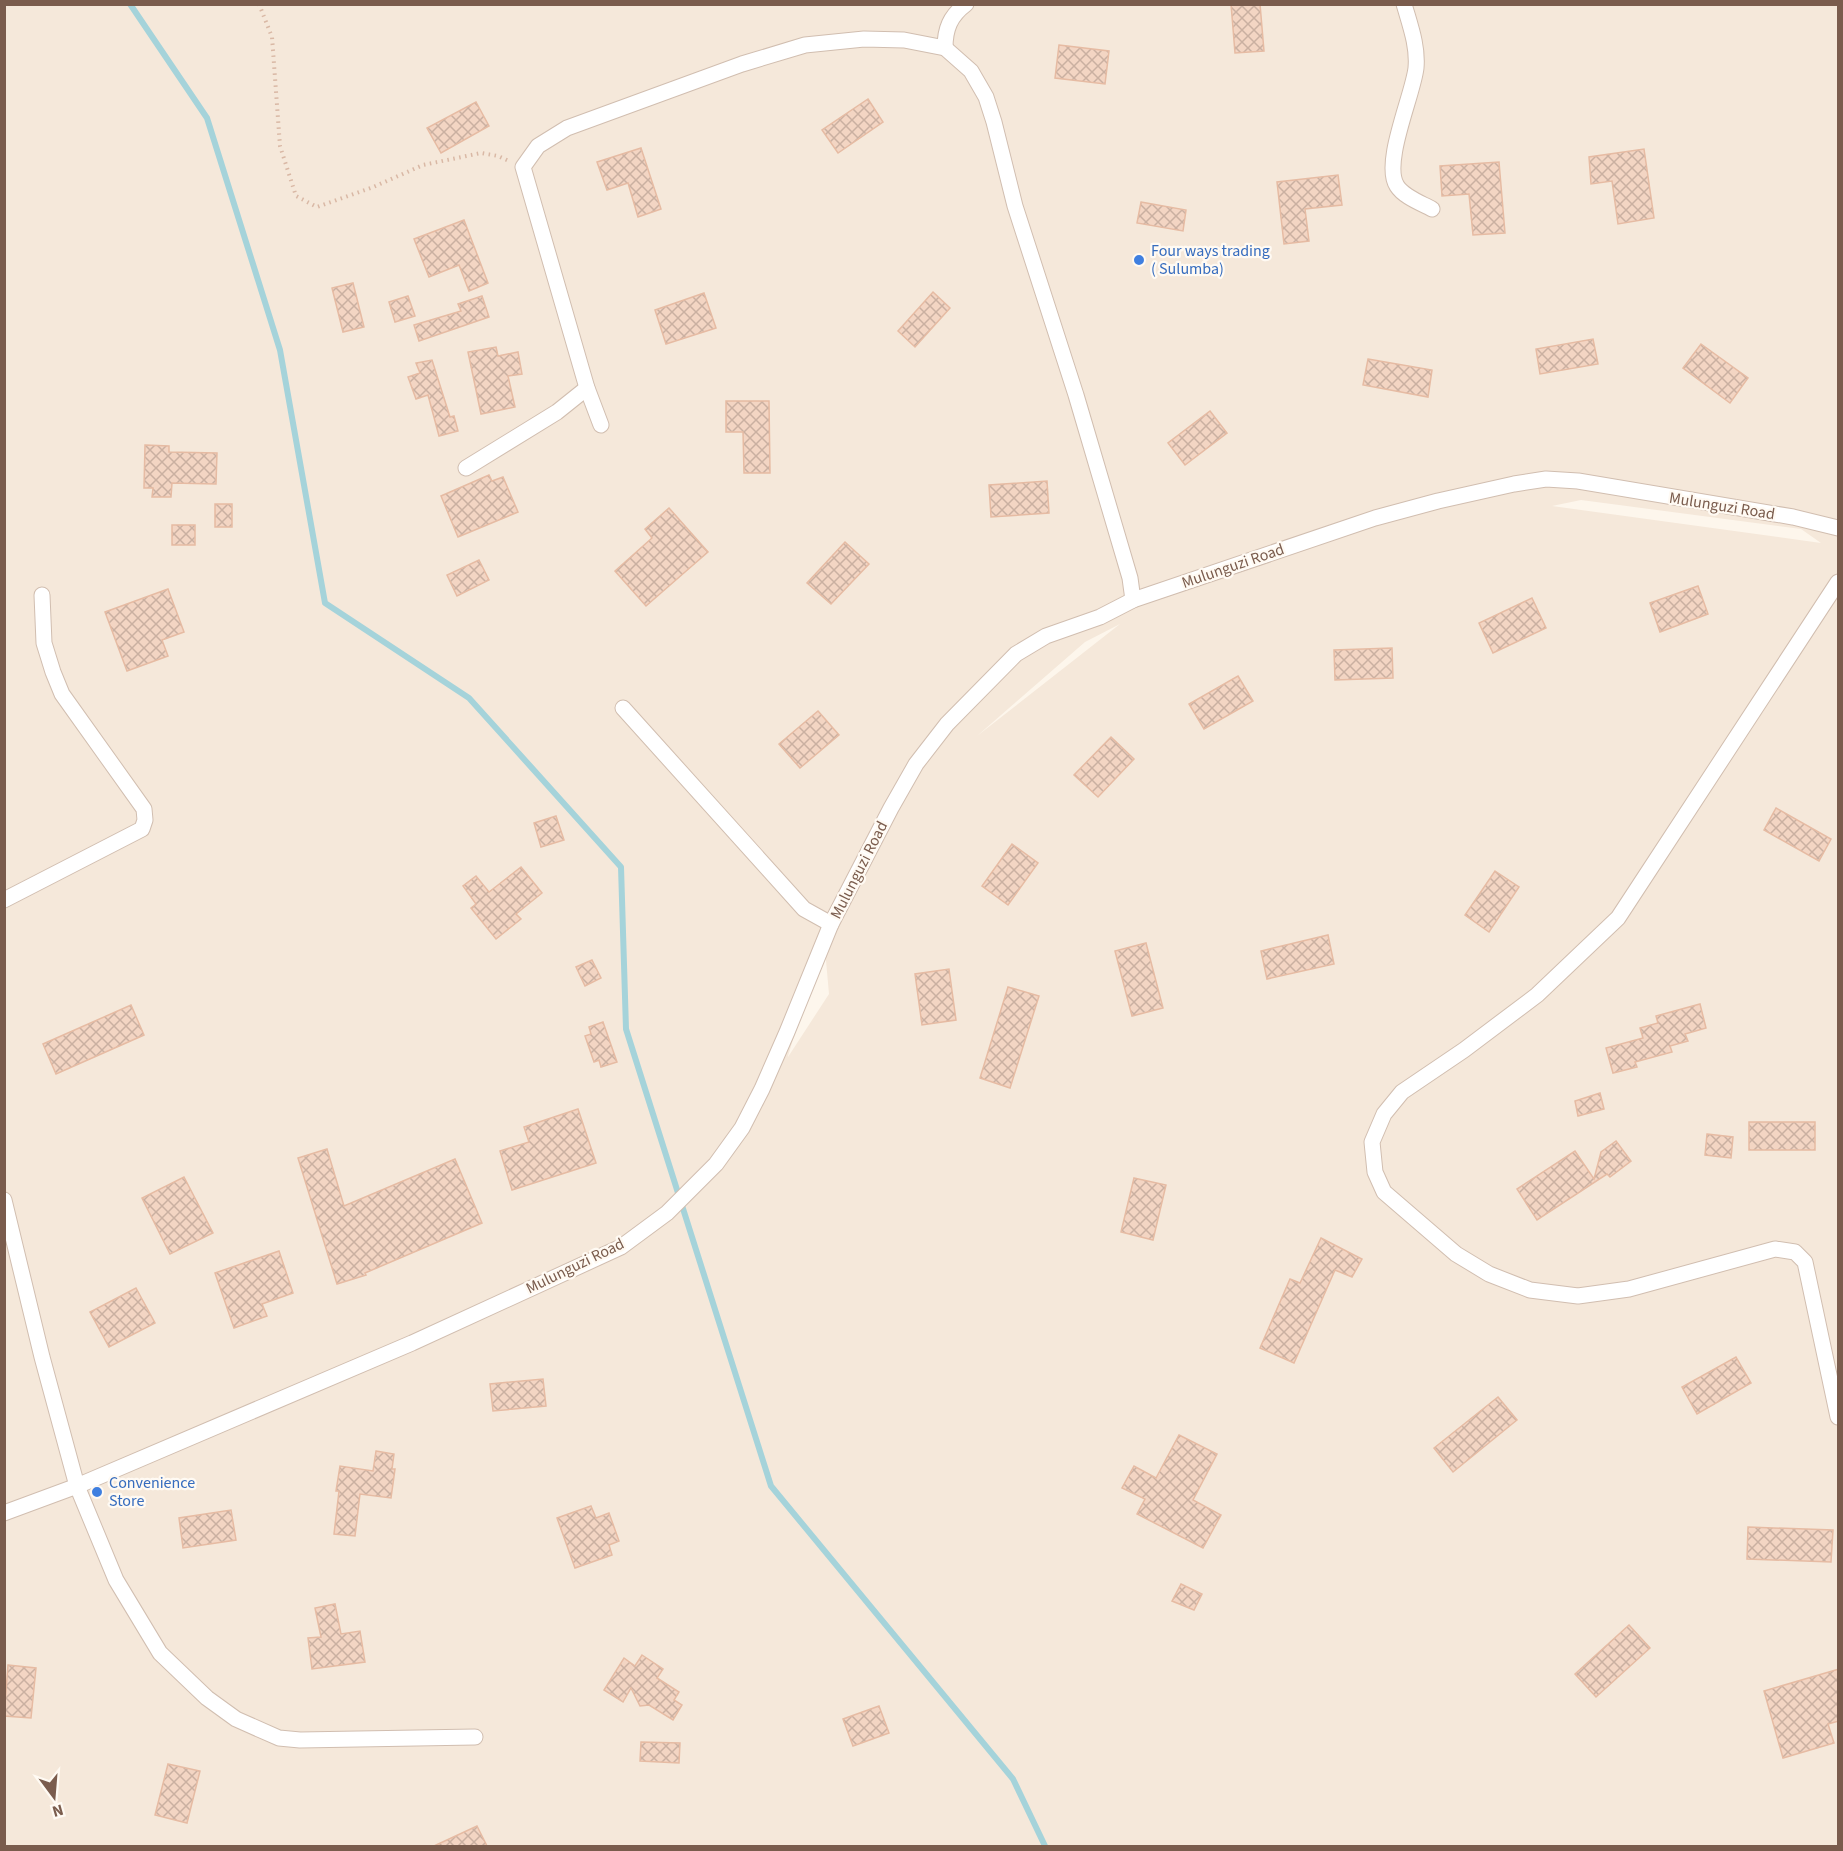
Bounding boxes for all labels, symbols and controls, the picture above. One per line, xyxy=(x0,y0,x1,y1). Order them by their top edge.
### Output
place label: Four ways trading ( Sulumba) xyxy=(1151,240,1270,280)
marker: Four ways trading ( Sulumba) xyxy=(1132,253,1146,267)
street label: Mulunguzi Road xyxy=(1667,487,1777,525)
street label: Mulunguzi Road xyxy=(1179,538,1287,594)
street label: Mulunguzi Road xyxy=(825,817,893,923)
street label: Mulunguzi Road xyxy=(522,1233,628,1299)
place label: Convenience Store xyxy=(109,1472,195,1512)
marker: Convenience Store xyxy=(90,1485,104,1499)
north arrow xyxy=(24,1767,84,1827)
text: N xyxy=(50,1798,66,1822)

